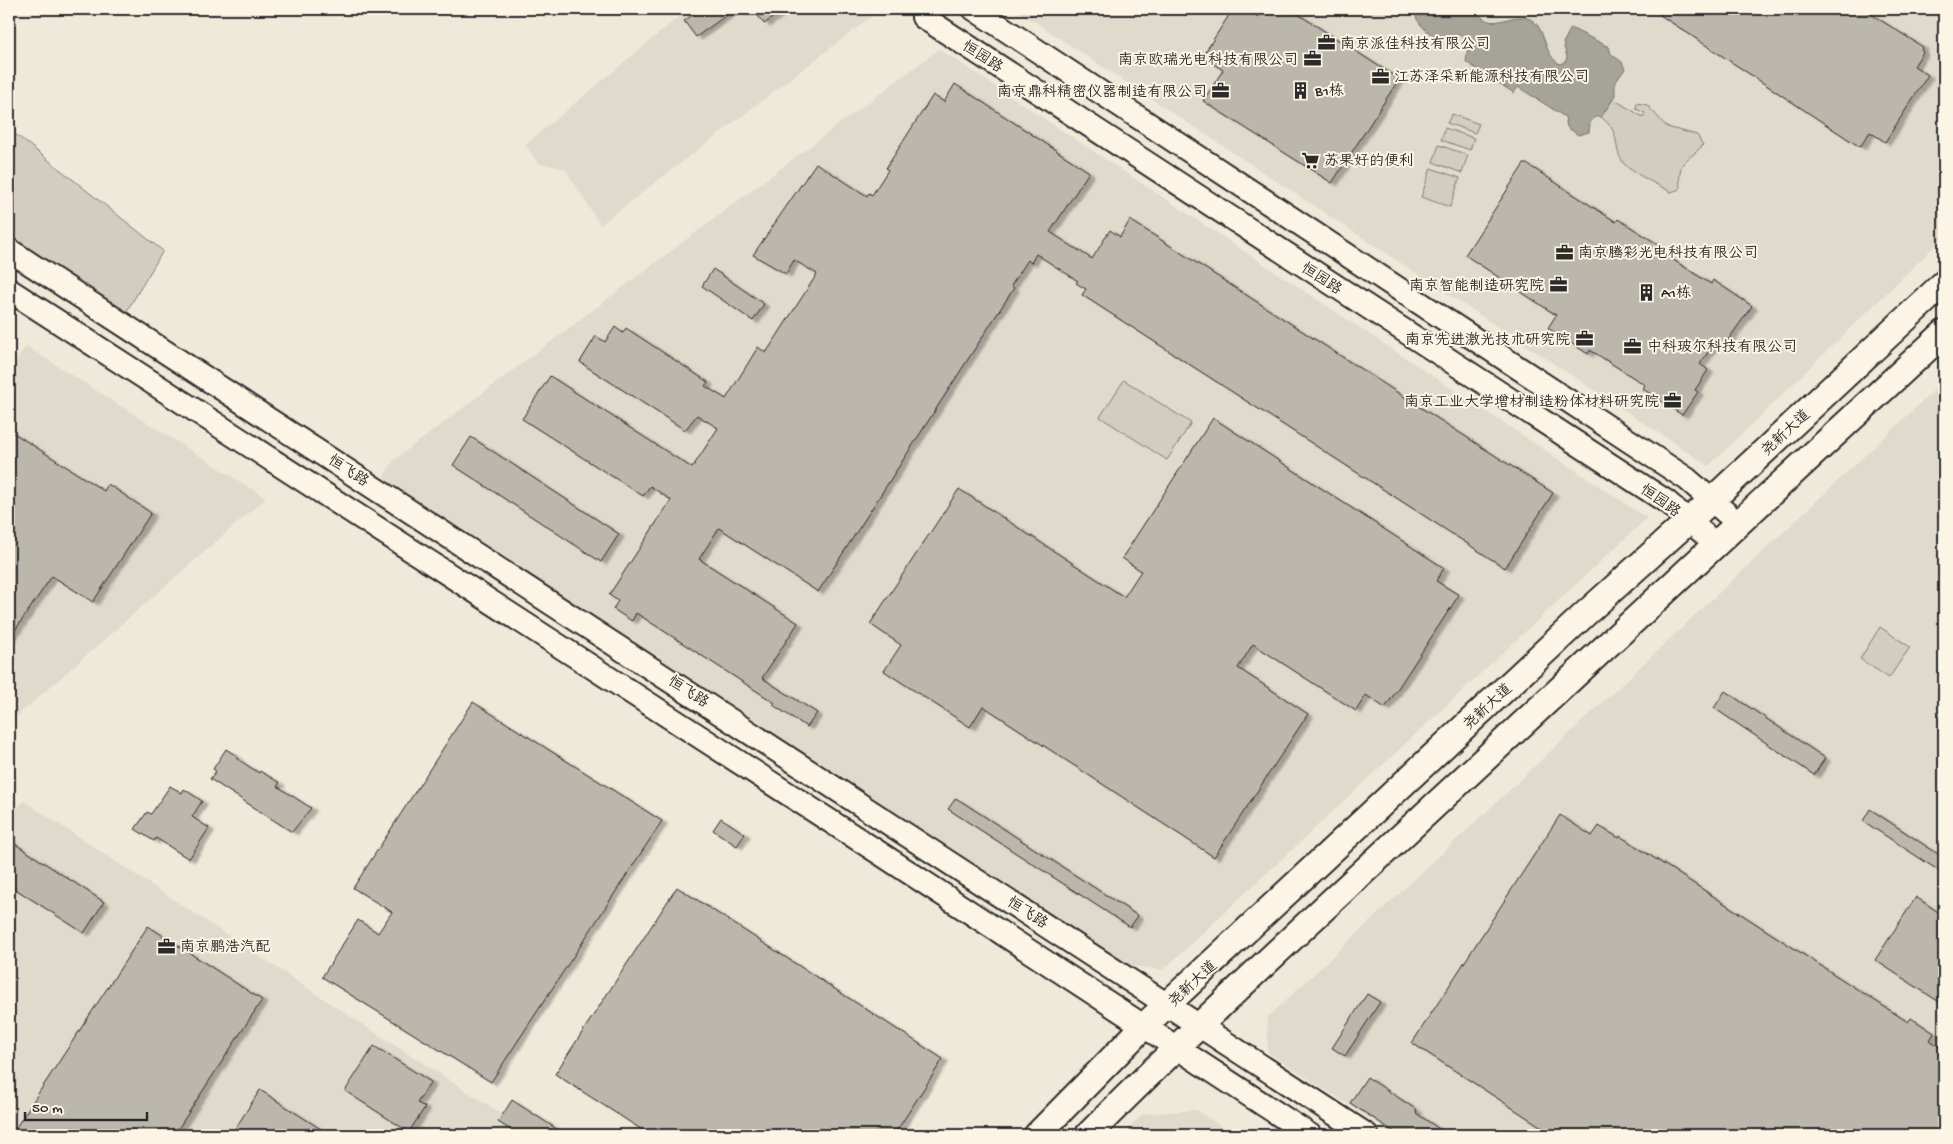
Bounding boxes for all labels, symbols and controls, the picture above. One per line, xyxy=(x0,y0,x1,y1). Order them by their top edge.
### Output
office icon: 南京派佳科技有限公司 xyxy=(1316,33,1336,53)
place label: 南京派佳科技有限公司 xyxy=(1340,35,1490,54)
street label: 恒园路 xyxy=(958,38,1006,77)
office icon: 南京欧瑞光电科技有限公司 xyxy=(1302,49,1322,69)
place label: 南京欧瑞光电科技有限公司 xyxy=(1118,51,1298,70)
office icon: 江苏泽采新能源科技有限公司 xyxy=(1370,66,1390,86)
place label: 江苏泽采新能源科技有限公司 xyxy=(1394,68,1589,87)
building icon: B1栋 xyxy=(1291,80,1311,100)
office icon: 南京鼎科精密仪器制造有限公司 xyxy=(1211,81,1231,101)
place label: B1栋 xyxy=(1314,82,1344,101)
place label: 南京鼎科精密仪器制造有限公司 xyxy=(997,83,1207,102)
supermarket icon: 苏果好的便利 xyxy=(1300,150,1320,170)
place label: 苏果好的便利 xyxy=(1324,153,1414,171)
office icon: 南京腾彩光电科技有限公司 xyxy=(1554,242,1574,262)
place label: 南京腾彩光电科技有限公司 xyxy=(1578,244,1758,263)
street label: 恒园路 xyxy=(1297,260,1345,299)
office icon: 南京智能制造研究院 xyxy=(1548,275,1568,295)
place label: 南京智能制造研究院 xyxy=(1409,277,1544,296)
building icon: A1栋 xyxy=(1637,282,1657,302)
place label: A1栋 xyxy=(1661,284,1691,303)
office icon: 南京先进激光技术研究院 xyxy=(1574,329,1594,349)
place label: 南京先进激光技术研究院 xyxy=(1405,331,1570,350)
office icon: 中科玻尔科技有限公司 xyxy=(1623,336,1643,356)
place label: 中科玻尔科技有限公司 xyxy=(1647,339,1797,357)
office icon: 南京工业大学增材制造粉体材料研究院 xyxy=(1663,391,1683,411)
place label: 南京工业大学增材制造粉体材料研究院 xyxy=(1404,393,1659,412)
street label: 尧新大道 xyxy=(1758,406,1814,461)
street label: 恒飞路 xyxy=(324,452,372,491)
street label: 恒园路 xyxy=(1636,481,1683,522)
street label: 恒飞路 xyxy=(664,673,712,712)
street label: 尧新大道 xyxy=(1460,680,1516,735)
street label: 恒飞路 xyxy=(1003,894,1051,933)
office icon: 南京鹏浩汽配 xyxy=(156,936,176,956)
place label: 南京鹏浩汽配 xyxy=(180,938,270,957)
street label: 尧新大道 xyxy=(1165,957,1221,1012)
scale bar xyxy=(25,1089,148,1121)
text: 50 m xyxy=(32,1100,63,1118)

